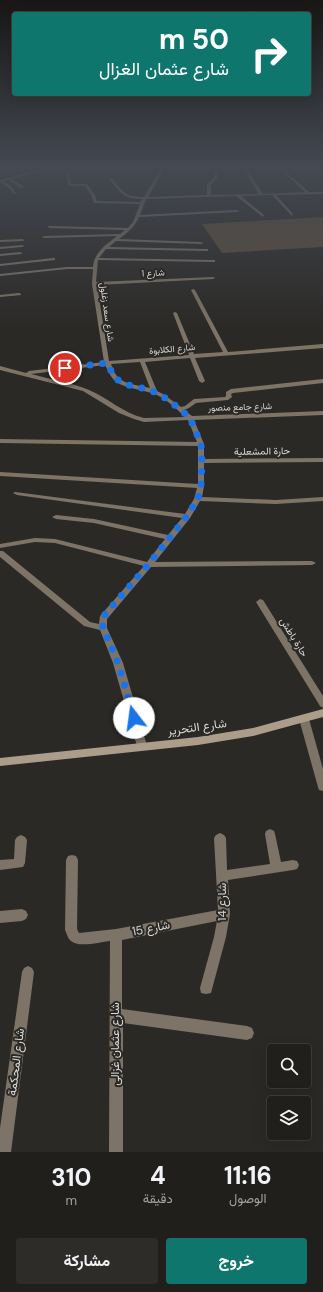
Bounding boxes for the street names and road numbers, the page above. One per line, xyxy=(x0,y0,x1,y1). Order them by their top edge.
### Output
street label: شارع 1 xyxy=(141,266,165,280)
street label: شارع سعد زغلول xyxy=(97,282,117,342)
street label: شارع الكلابوة xyxy=(149,341,195,357)
street label: شارع جامع منصور xyxy=(207,400,272,414)
street label: حارة المشعلية xyxy=(234,444,291,458)
street label: حارة باطش xyxy=(277,615,311,659)
street label: شارع التحرير xyxy=(165,715,228,740)
street label: شارع 14 xyxy=(214,883,231,921)
street label: شارع 15 xyxy=(131,916,172,940)
street label: شارع عثمان غزالى xyxy=(107,1002,124,1086)
street label: شارع المحكمة xyxy=(4,1027,29,1097)

